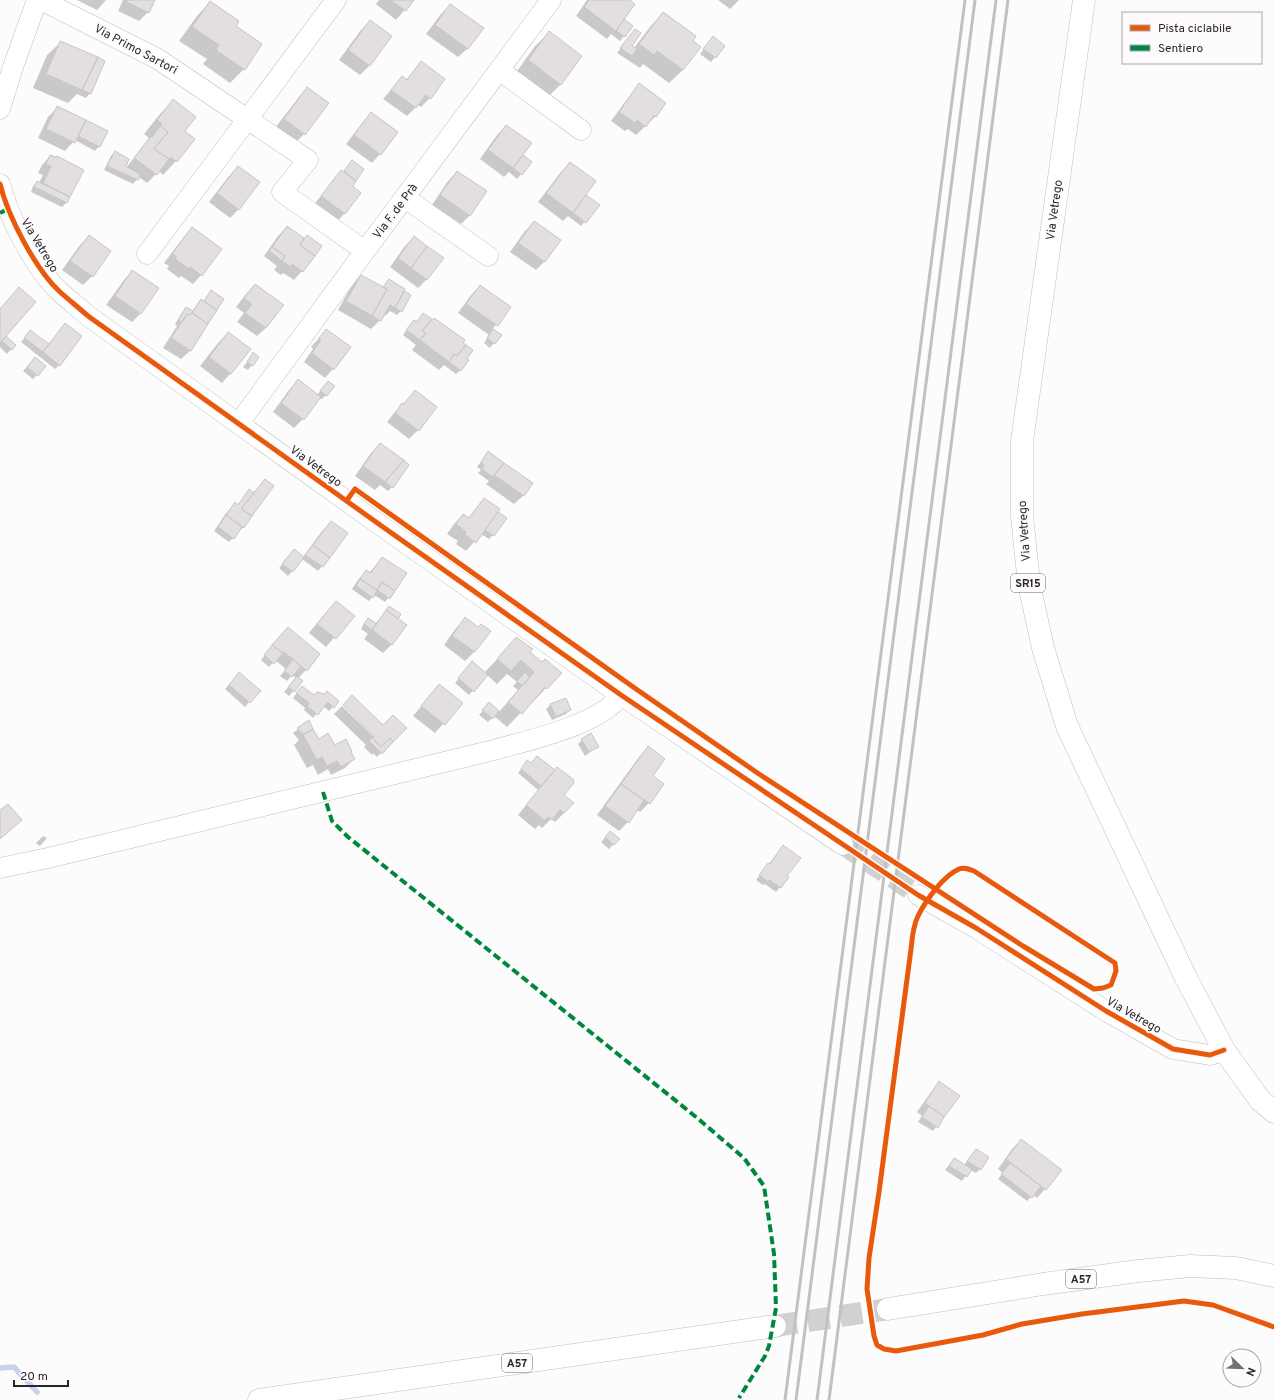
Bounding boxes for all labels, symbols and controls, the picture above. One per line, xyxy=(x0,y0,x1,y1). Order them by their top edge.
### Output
legend xyxy=(1122,12,1262,64)
street label: Via Primo Sartori xyxy=(91,21,180,79)
text: Pista ciclabile xyxy=(1158,21,1232,37)
text: Sentiero xyxy=(1158,41,1203,57)
street label: Via Vetrego xyxy=(1043,179,1067,241)
street label: Via F. de Prà xyxy=(370,181,422,243)
street label: Via Vetrego xyxy=(17,215,62,276)
street label: Via Vetrego xyxy=(286,442,345,491)
street label: Via Vetrego xyxy=(1015,500,1035,562)
road number: SR15 xyxy=(1011,574,1045,592)
street label: Via Vetrego xyxy=(1103,994,1164,1038)
road number: A57 xyxy=(1066,1270,1096,1288)
north arrow xyxy=(1222,1348,1262,1388)
road number: A57 xyxy=(502,1354,532,1372)
scale bar xyxy=(14,1362,68,1388)
text: N xyxy=(1242,1365,1258,1378)
text: 20 m xyxy=(20,1369,48,1385)

